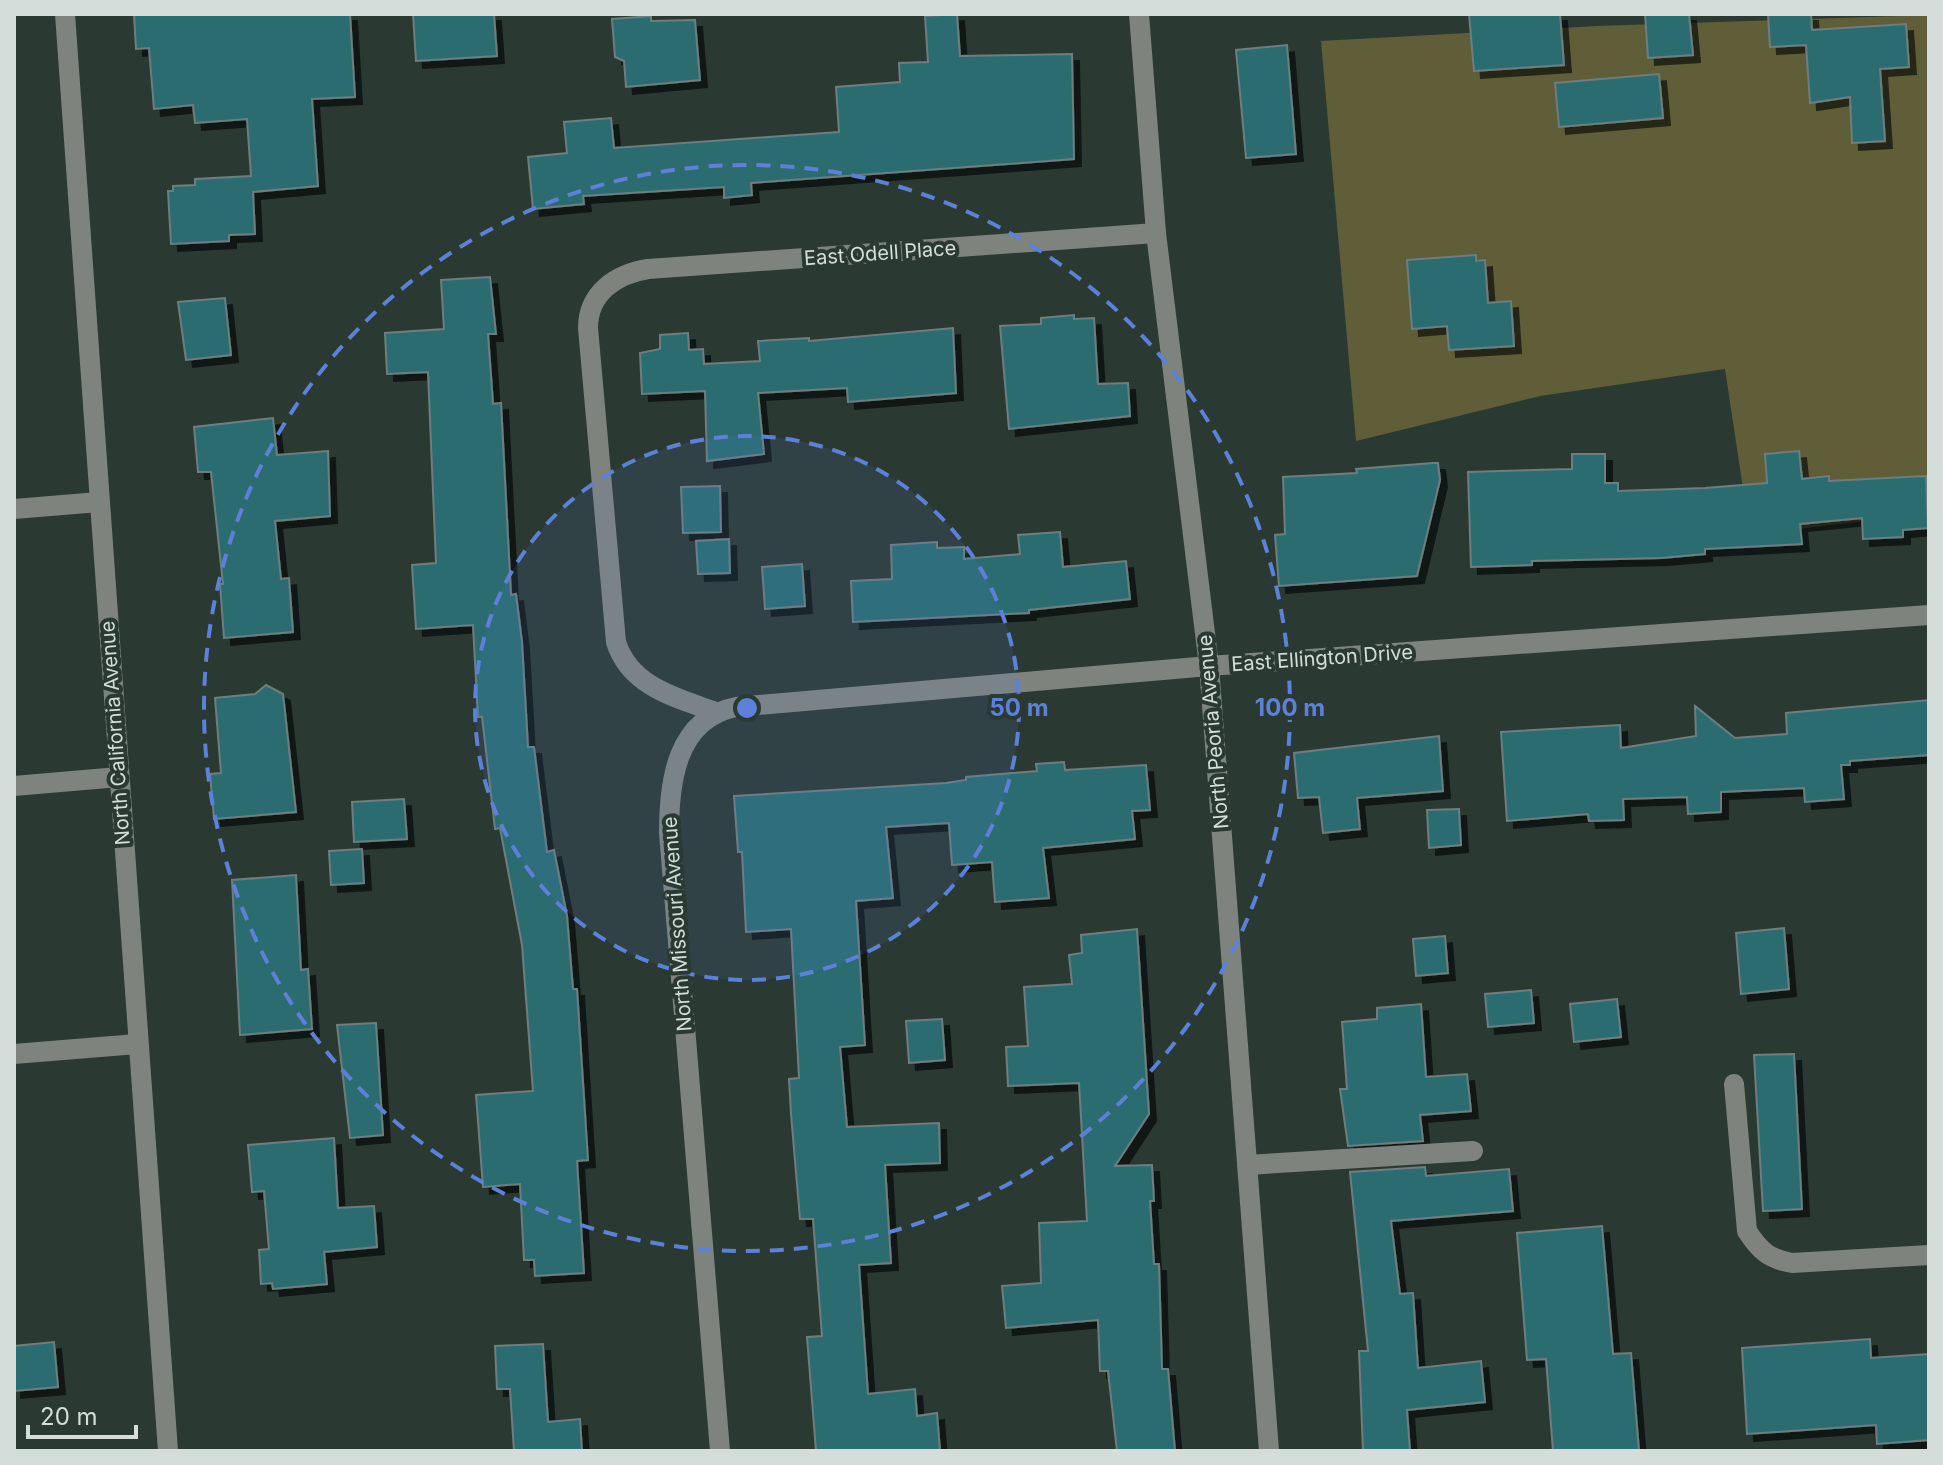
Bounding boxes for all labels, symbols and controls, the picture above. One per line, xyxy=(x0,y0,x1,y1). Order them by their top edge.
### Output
street label: East Odell Place xyxy=(803,236,957,270)
street label: North California Avenue xyxy=(95,620,135,846)
street label: North Peoria Avenue xyxy=(1193,634,1233,830)
street label: East Ellington Drive xyxy=(1230,640,1414,676)
text: 50 m xyxy=(989,693,1049,722)
text: 100 m xyxy=(1255,693,1325,722)
centre of rings xyxy=(733,694,761,722)
street label: North Missouri Avenue xyxy=(658,816,696,1032)
scale bar xyxy=(28,1389,136,1439)
text: 20 m xyxy=(40,1402,98,1431)

